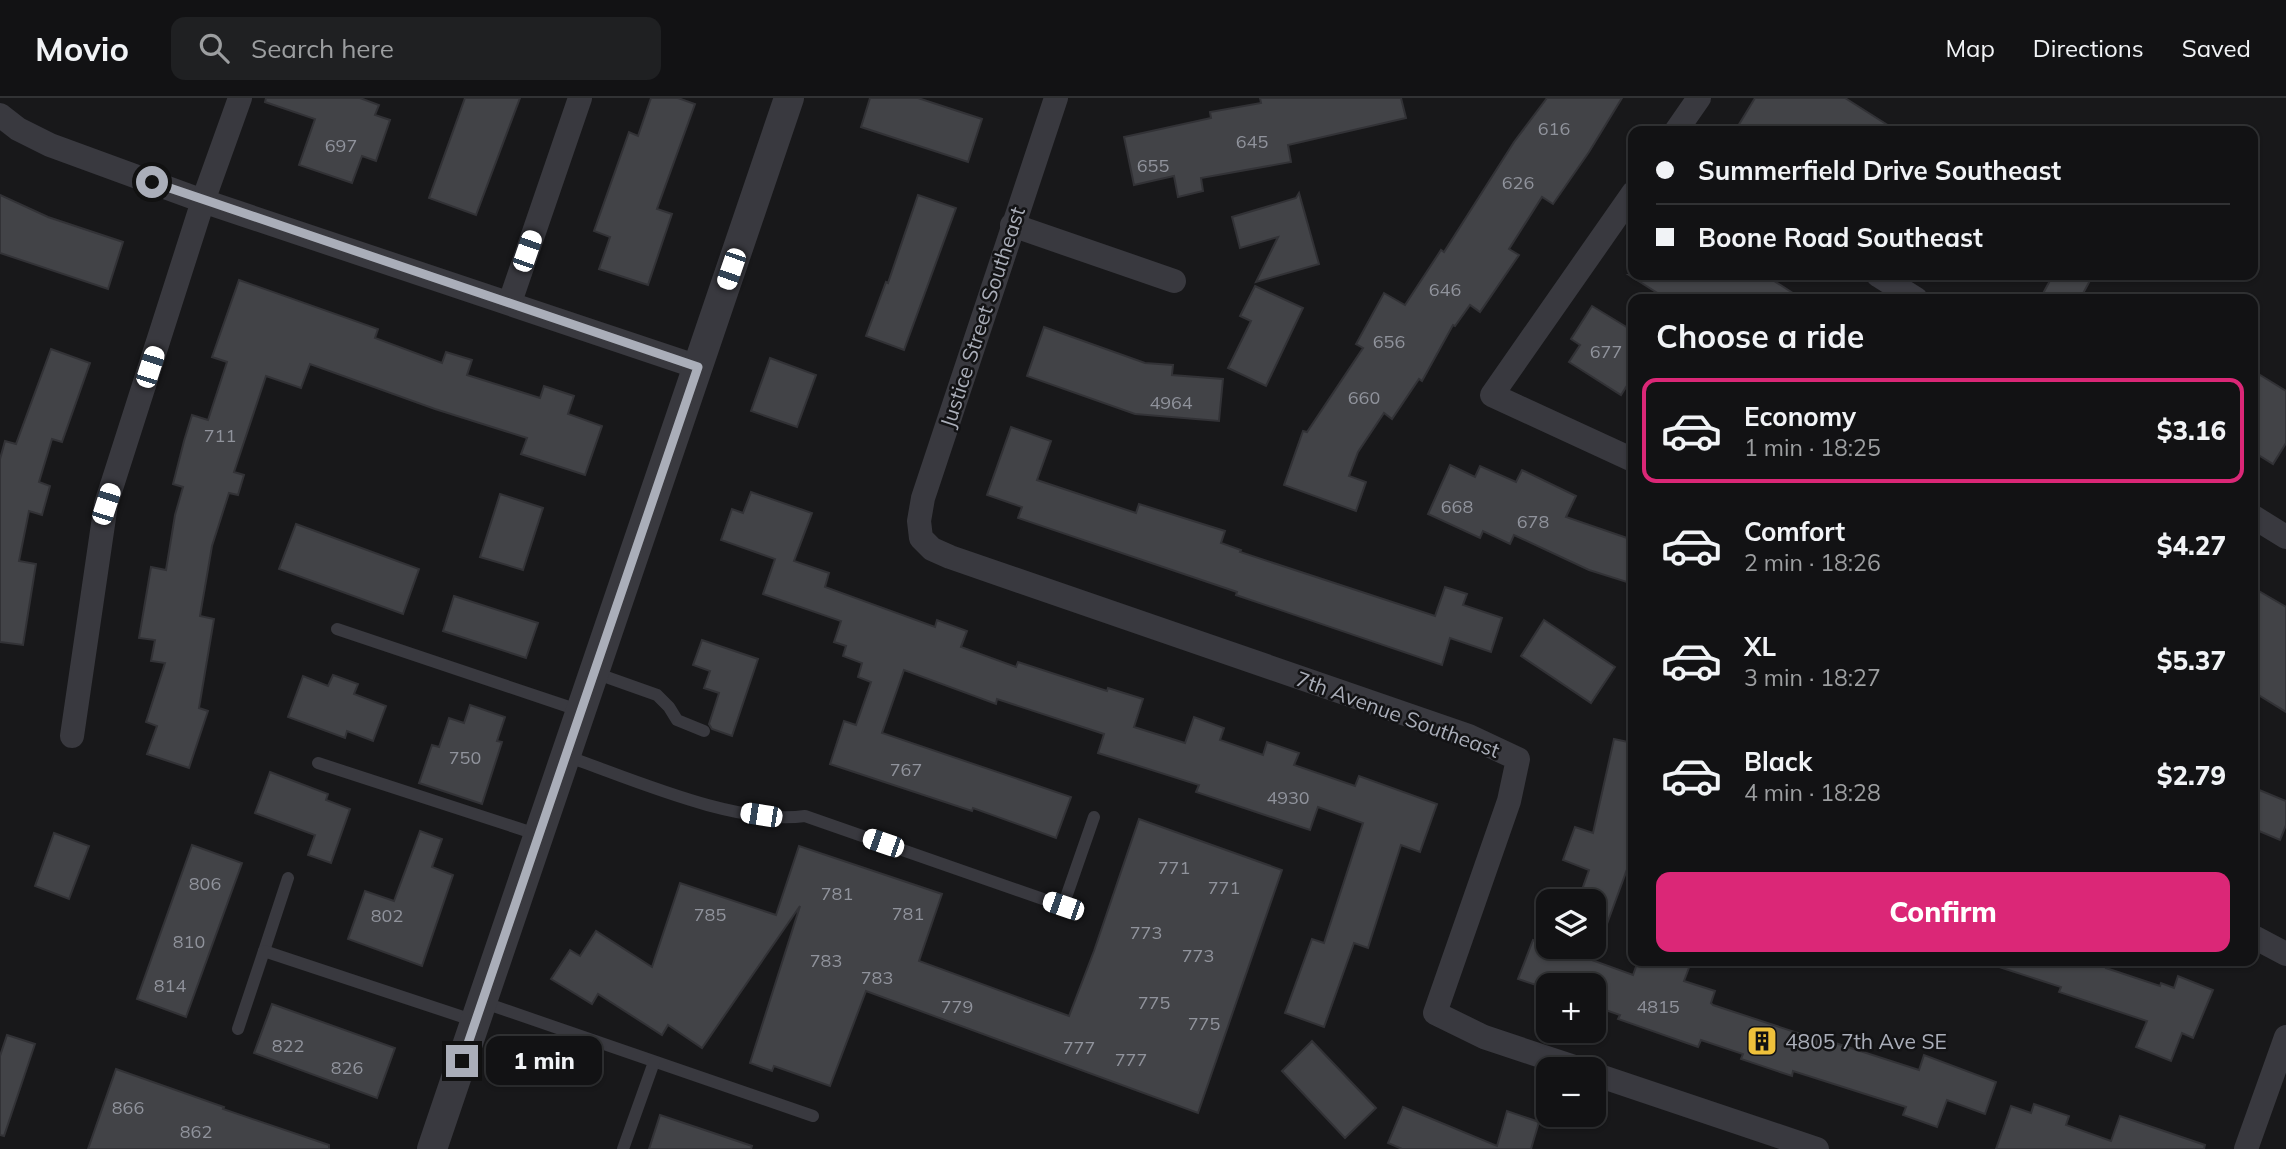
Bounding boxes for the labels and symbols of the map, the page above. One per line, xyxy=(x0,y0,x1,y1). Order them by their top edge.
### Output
house number: 616 xyxy=(1538,117,1570,140)
house number: 645 xyxy=(1236,130,1268,153)
house number: 697 xyxy=(325,134,357,157)
house number: 655 xyxy=(1137,154,1169,177)
route start xyxy=(136,166,168,198)
house number: 626 xyxy=(1502,171,1534,194)
street label: Justice Street Southeast xyxy=(934,203,1030,431)
car xyxy=(511,228,544,274)
car xyxy=(715,246,748,292)
house number: 646 xyxy=(1429,278,1461,301)
house number: 656 xyxy=(1373,330,1405,353)
house number: 677 xyxy=(1590,340,1622,363)
car xyxy=(134,344,167,390)
house number: 660 xyxy=(1348,386,1380,409)
house number: 4964 xyxy=(1149,391,1193,414)
house number: 711 xyxy=(204,424,236,447)
car xyxy=(90,481,123,527)
house number: 668 xyxy=(1441,495,1473,518)
house number: 678 xyxy=(1517,510,1549,533)
street label: 7th Avenue Southeast xyxy=(1293,665,1503,763)
house number: 750 xyxy=(449,746,481,769)
house number: 767 xyxy=(890,758,922,781)
house number: 4930 xyxy=(1266,786,1310,809)
car xyxy=(739,801,784,829)
car xyxy=(860,826,907,860)
house number: 771 xyxy=(1158,856,1190,879)
house number: 806 xyxy=(189,872,221,895)
house number: 771 xyxy=(1208,876,1240,899)
house number: 781 xyxy=(821,882,853,905)
car xyxy=(1040,889,1087,923)
house number: 781 xyxy=(892,902,924,925)
house number: 785 xyxy=(694,903,726,926)
house number: 802 xyxy=(371,904,403,927)
house number: 773 xyxy=(1130,921,1162,944)
house number: 810 xyxy=(173,930,205,953)
house number: 773 xyxy=(1182,944,1214,967)
house number: 783 xyxy=(810,949,842,972)
house number: 783 xyxy=(861,966,893,989)
house number: 814 xyxy=(154,974,186,997)
house number: 775 xyxy=(1138,991,1170,1014)
house number: 779 xyxy=(941,995,973,1018)
house number: 4815 xyxy=(1636,995,1680,1018)
house number: 775 xyxy=(1188,1012,1220,1035)
building icon: 4805 7th Ave SE xyxy=(1745,1024,1779,1058)
place label: 4805 7th Ave SE xyxy=(1785,1028,1947,1054)
house number: 822 xyxy=(272,1034,304,1057)
house number: 777 xyxy=(1063,1036,1095,1059)
callout: 1 min xyxy=(486,1037,602,1086)
route end xyxy=(446,1045,478,1077)
house number: 777 xyxy=(1115,1048,1147,1071)
house number: 826 xyxy=(331,1056,363,1079)
house number: 866 xyxy=(112,1096,144,1119)
house number: 862 xyxy=(180,1120,212,1143)

